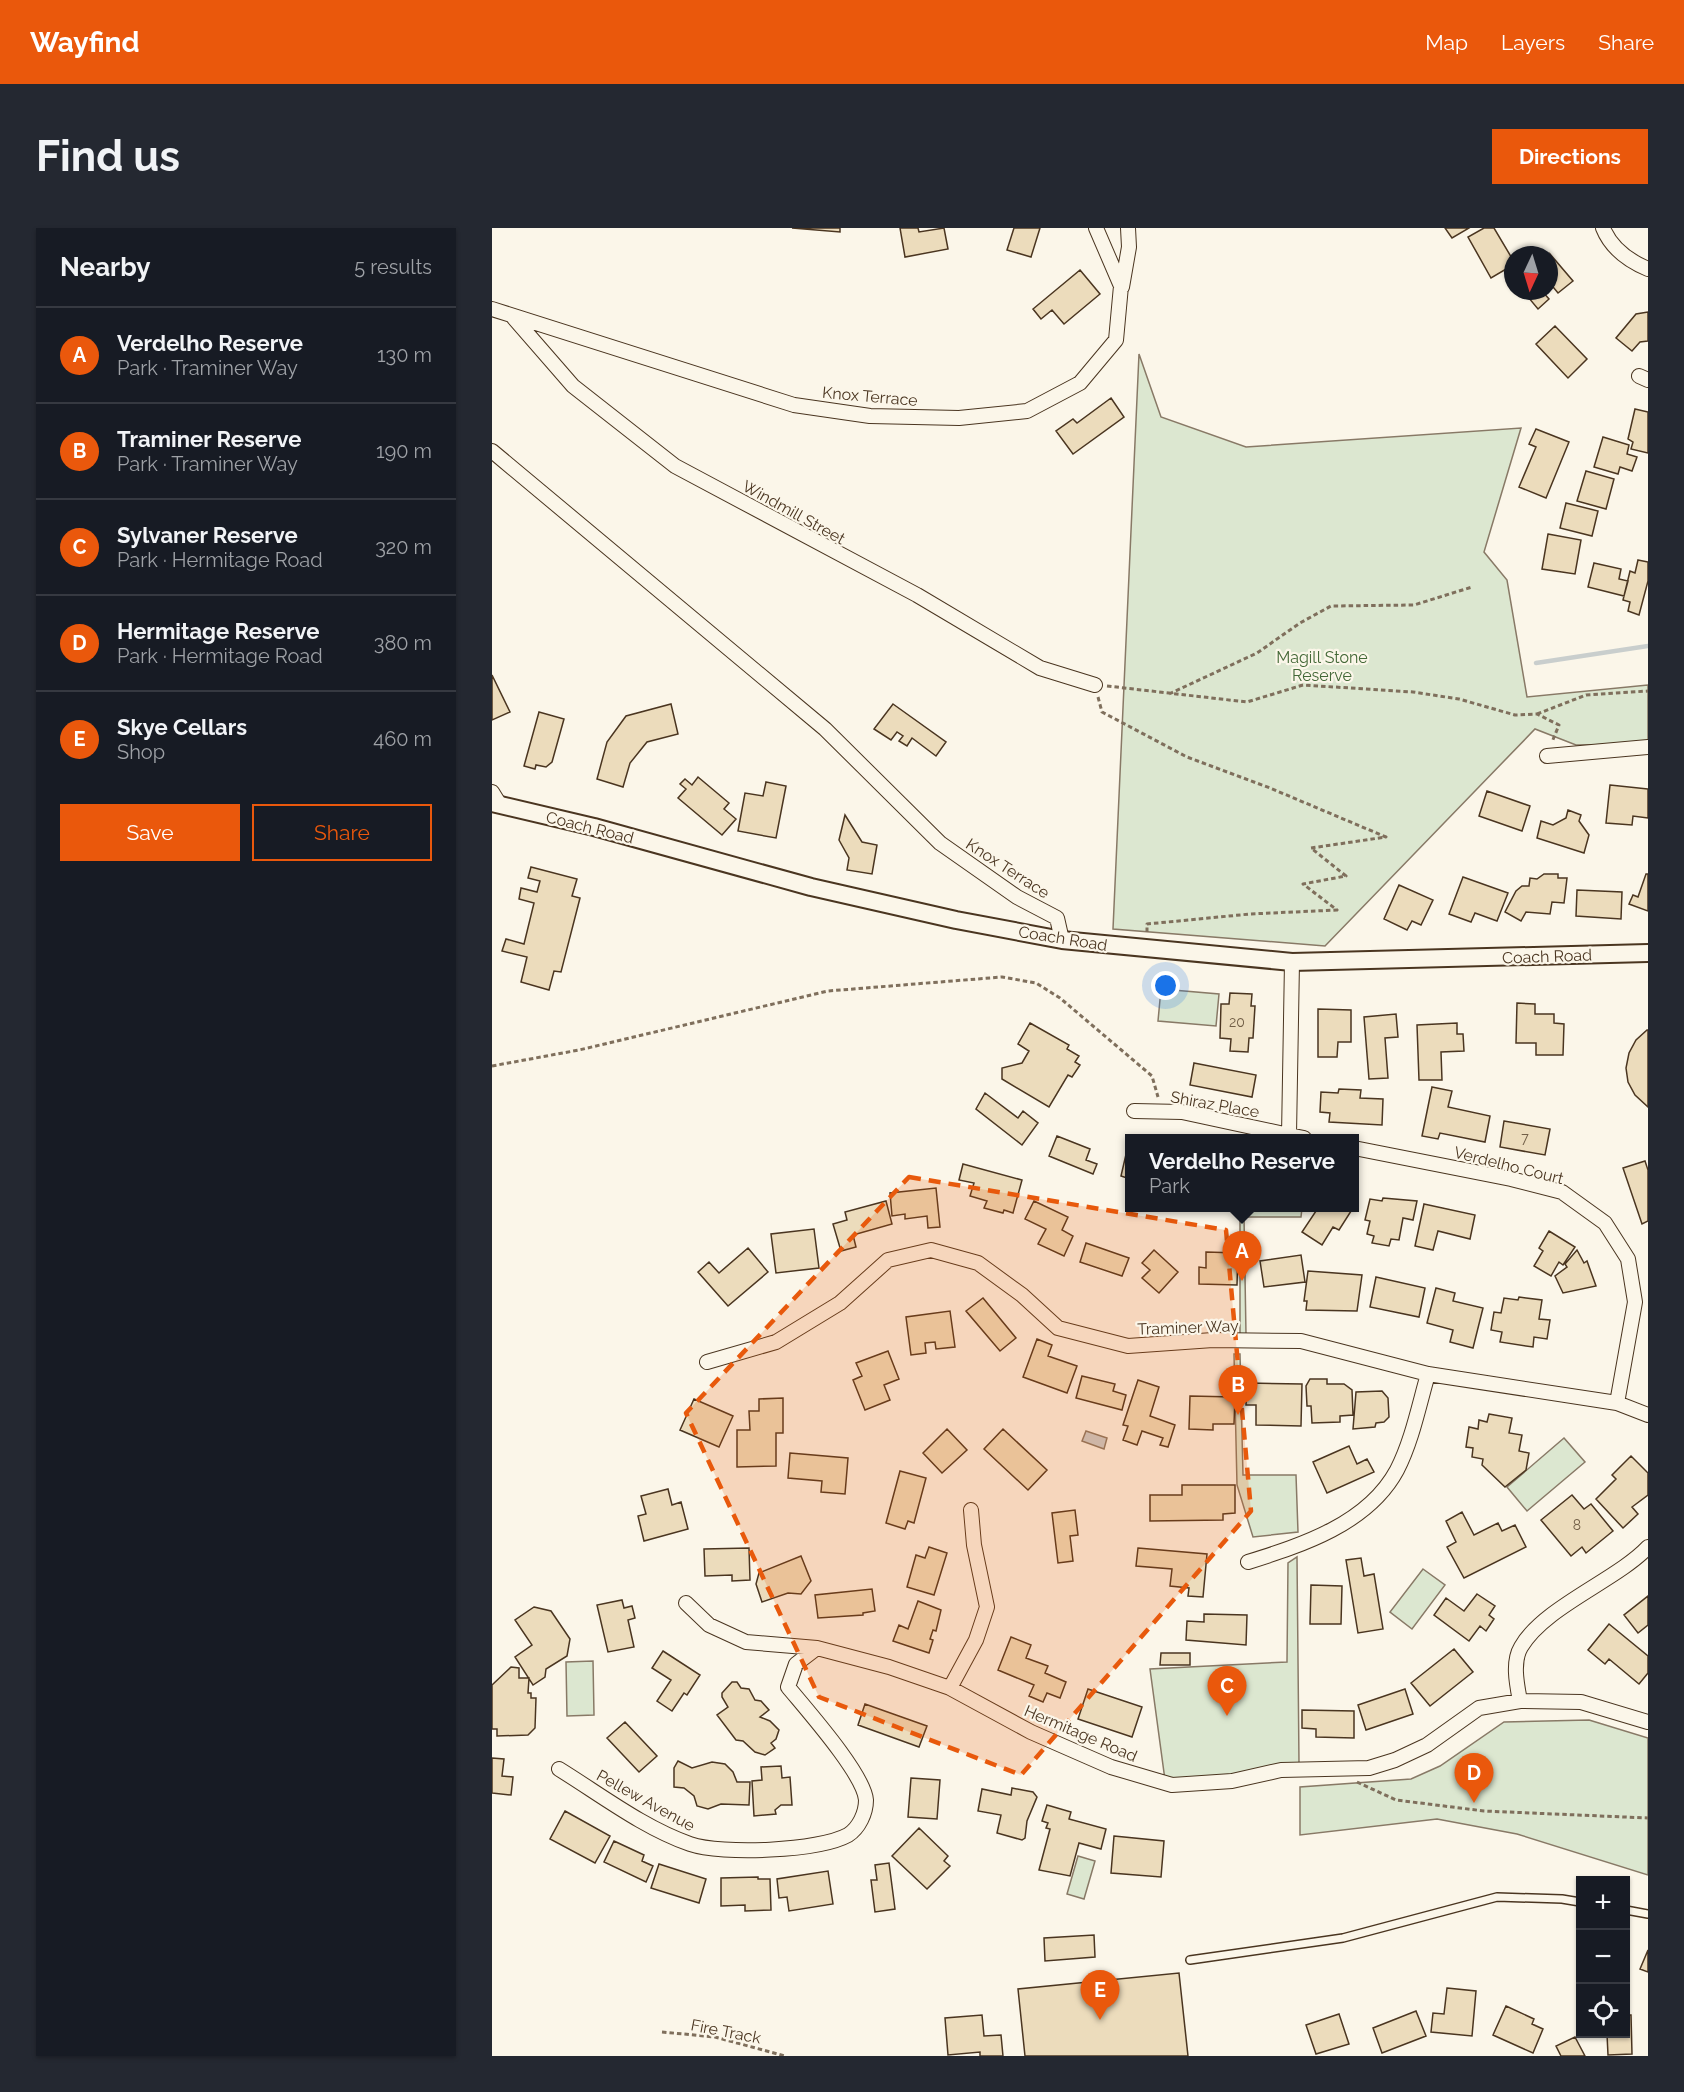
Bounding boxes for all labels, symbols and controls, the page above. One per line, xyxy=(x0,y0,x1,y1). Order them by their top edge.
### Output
text: Wayfind xyxy=(30,26,140,59)
text: Map xyxy=(1425,30,1468,55)
text: Layers xyxy=(1501,30,1565,55)
text: Share xyxy=(1598,30,1654,55)
button: Directions xyxy=(1492,129,1648,184)
text: Find us xyxy=(36,132,180,181)
north arrow xyxy=(1504,246,1558,300)
text: Nearby xyxy=(60,252,150,282)
text: 5 results xyxy=(354,255,432,279)
text: Verdelho Reserve xyxy=(117,330,303,356)
text: A xyxy=(73,343,86,367)
text: 130 m xyxy=(377,343,432,367)
text: Park · Traminer Way xyxy=(117,356,298,380)
street label: Knox Terrace xyxy=(821,383,919,410)
text: Traminer Reserve xyxy=(117,426,301,452)
text: B xyxy=(73,439,86,463)
text: 190 m xyxy=(376,439,432,463)
text: Park · Traminer Way xyxy=(117,452,298,476)
street label: Windmill Street xyxy=(739,476,849,549)
text: Sylvaner Reserve xyxy=(117,522,298,548)
text: C xyxy=(73,535,86,559)
text: 320 m xyxy=(375,535,432,559)
text: Park · Hermitage Road xyxy=(117,548,323,572)
text: Hermitage Reserve xyxy=(117,618,319,644)
text: D xyxy=(72,631,87,655)
text: 380 m xyxy=(374,631,432,655)
text: Park · Hermitage Road xyxy=(117,644,323,668)
park label: Magill Stone Reserve xyxy=(1276,648,1368,685)
text: Skye Cellars xyxy=(117,714,247,740)
text: E xyxy=(73,727,86,751)
text: 460 m xyxy=(373,727,432,751)
text: Shop xyxy=(117,740,165,764)
button: Save xyxy=(60,804,240,861)
button: Share xyxy=(252,804,432,861)
street label: Coach Road xyxy=(544,807,636,848)
street label: Knox Terrace xyxy=(962,834,1053,902)
street label: Coach Road xyxy=(1017,922,1109,955)
street label: Coach Road xyxy=(1502,945,1592,968)
your location xyxy=(1151,971,1180,1000)
house number: 20 xyxy=(1229,1014,1245,1030)
street label: Shiraz Place xyxy=(1169,1087,1261,1122)
house number: 7 xyxy=(1521,1130,1529,1146)
popup xyxy=(1125,1134,1359,1212)
street label: Verdelho Court xyxy=(1452,1143,1566,1188)
text: Verdelho Reserve xyxy=(1149,1148,1335,1174)
text: Park xyxy=(1149,1174,1190,1198)
pin: A xyxy=(1222,1232,1262,1281)
street label: Traminer Way xyxy=(1137,1316,1239,1339)
pin: B xyxy=(1218,1366,1258,1415)
house number: 8 xyxy=(1573,1517,1581,1533)
pin: C xyxy=(1208,1666,1246,1716)
street label: Hermitage Road xyxy=(1022,1701,1140,1766)
pin: D xyxy=(1454,1754,1494,1803)
street label: Pellew Avenue xyxy=(593,1766,698,1835)
map controls xyxy=(1576,1876,1630,2038)
button: + xyxy=(1576,1876,1630,1930)
button: − xyxy=(1576,1930,1630,1984)
pin: E xyxy=(1080,1970,1120,2020)
button: locate xyxy=(1576,1984,1630,2038)
street label: Fire Track xyxy=(689,2015,763,2048)

